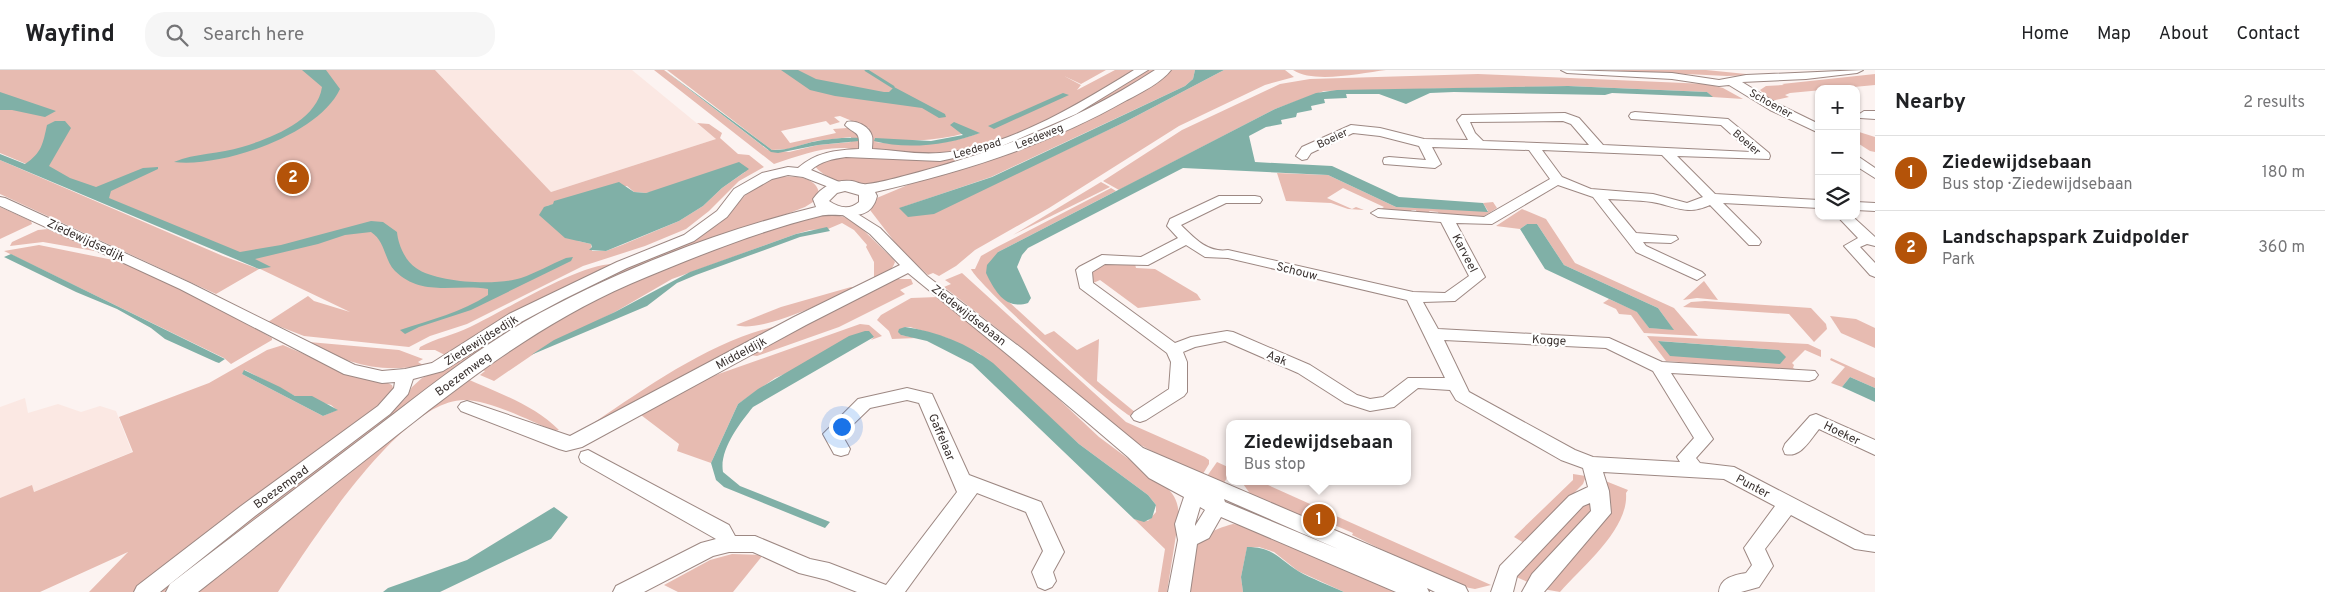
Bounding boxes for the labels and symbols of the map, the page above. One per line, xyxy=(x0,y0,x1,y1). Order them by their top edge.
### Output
street label: Schoener xyxy=(1746,86,1795,122)
street label: Leedeweg xyxy=(1013,121,1065,153)
street label: Boeier xyxy=(1315,125,1351,152)
street label: Boeier xyxy=(1729,127,1764,159)
street label: Leedepad xyxy=(952,135,1003,162)
pin: 2 xyxy=(277,159,309,197)
street label: Ziedewijdsedijk xyxy=(44,216,127,266)
street label: Karveel xyxy=(1448,231,1481,276)
street label: Schouw xyxy=(1274,259,1319,285)
street label: Ziedewijdsebaan xyxy=(928,282,1009,350)
street label: Ziedewijdsedijk xyxy=(442,312,521,370)
street label: Kogge xyxy=(1531,332,1567,350)
street label: Middeldijk xyxy=(713,334,770,374)
street label: Aak xyxy=(1264,347,1289,370)
street label: Boezemweg xyxy=(432,349,495,401)
street label: Gaffelaar xyxy=(924,411,958,464)
your location xyxy=(829,414,855,440)
street label: Hoeker xyxy=(1821,418,1863,450)
street label: Boezempad xyxy=(251,462,312,513)
street label: Punter xyxy=(1733,471,1773,503)
pin: 1 xyxy=(1303,501,1335,539)

